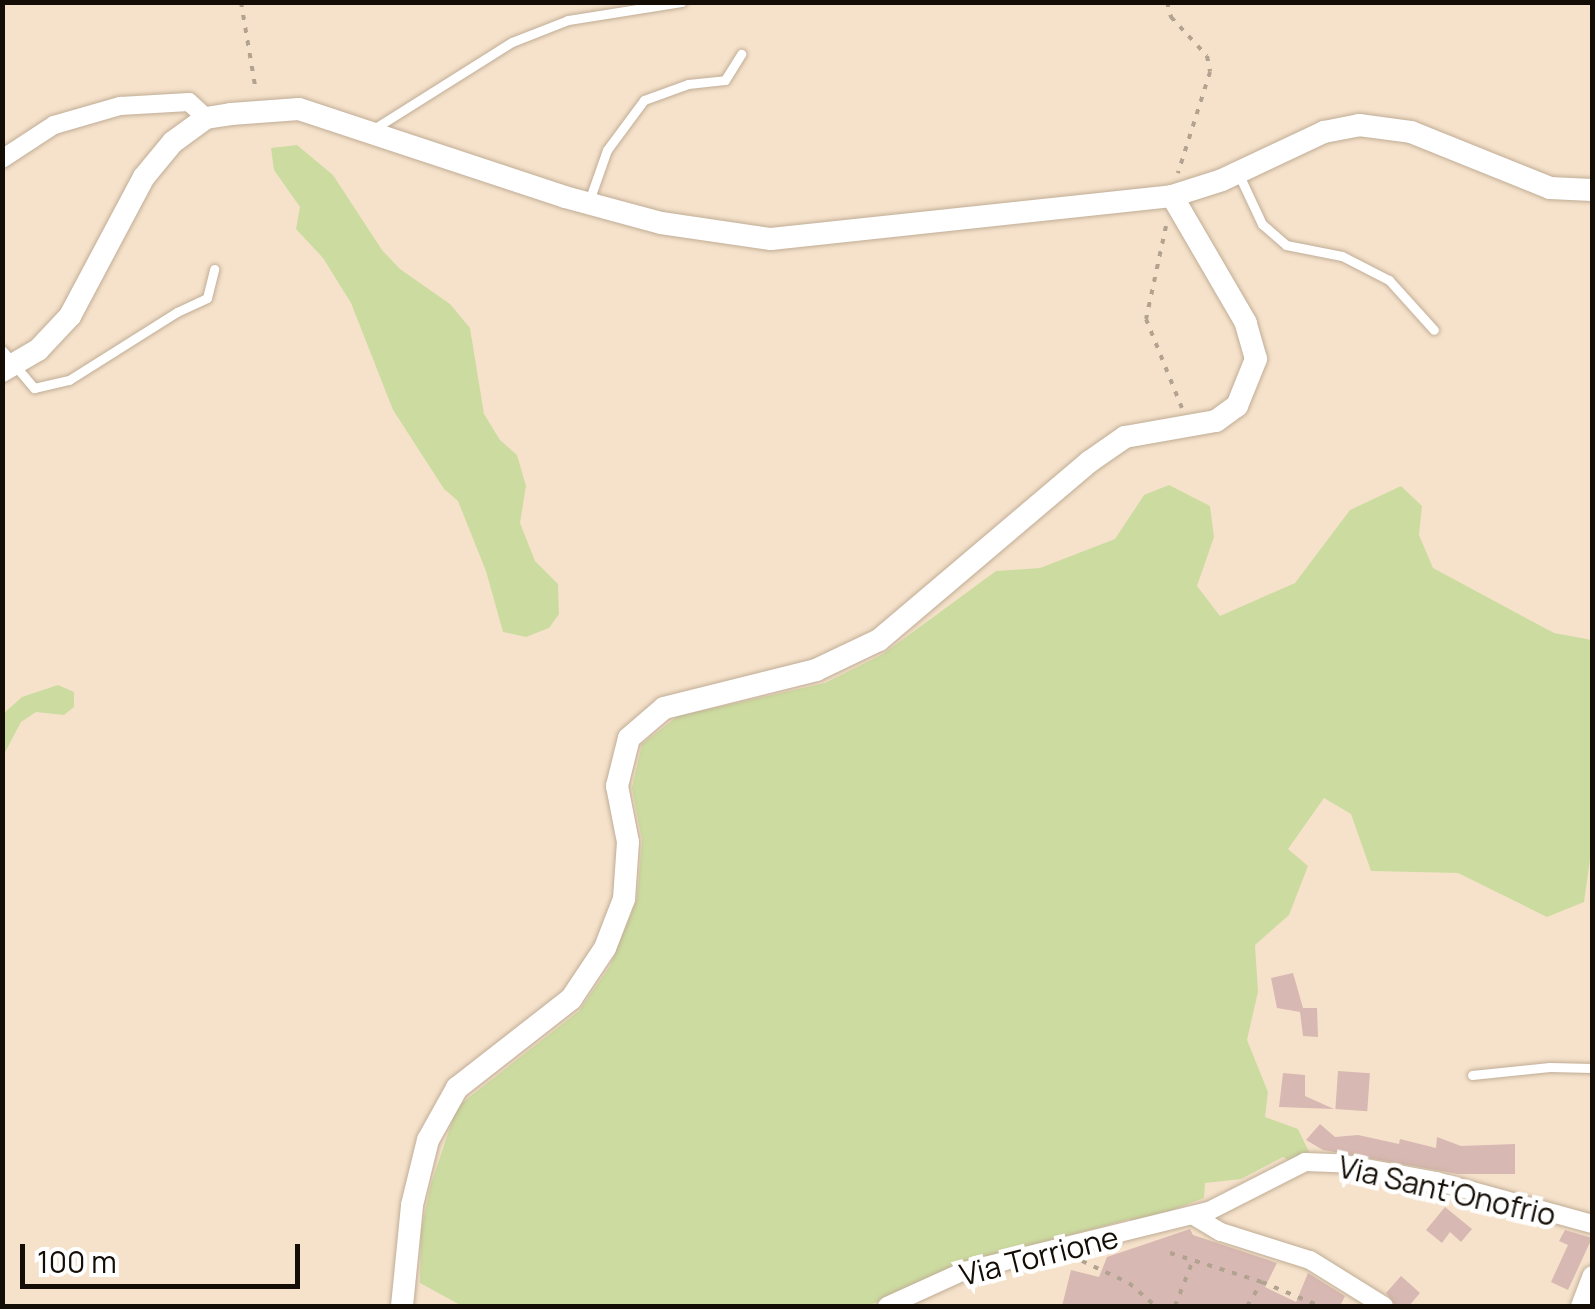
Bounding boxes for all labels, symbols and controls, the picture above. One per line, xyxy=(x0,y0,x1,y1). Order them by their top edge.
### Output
street label: Via Sant'Onofrio xyxy=(1335,1148,1559,1234)
street label: Via Torrione xyxy=(956,1219,1122,1293)
scale bar xyxy=(25,1224,305,1286)
text: 100 m xyxy=(37,1241,117,1282)

